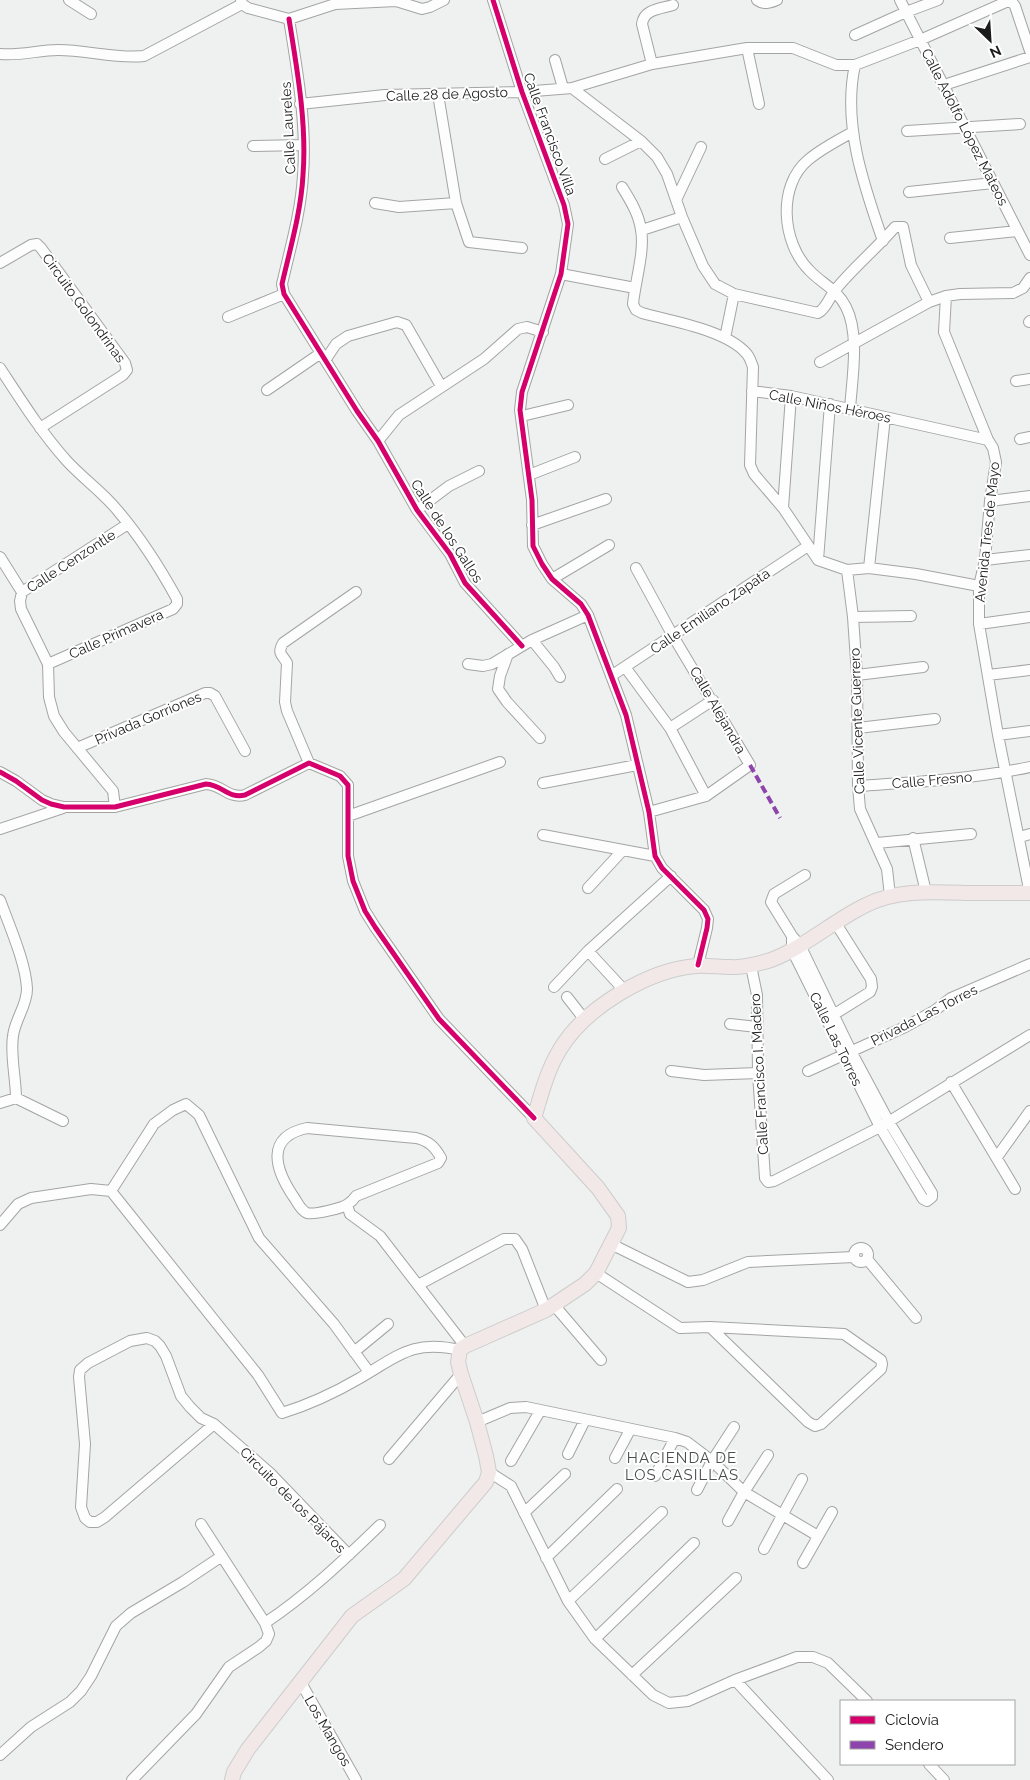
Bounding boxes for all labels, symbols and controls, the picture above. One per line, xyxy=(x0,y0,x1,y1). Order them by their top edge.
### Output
north arrow xyxy=(965,15,1015,65)
text: N xyxy=(987,42,1004,61)
street label: Calle Adolfo López Mateos xyxy=(918,46,1012,208)
street label: Calle Francisco Villa xyxy=(520,70,580,198)
street label: Calle Laureles xyxy=(278,81,298,175)
street label: Calle 28 de Agosto xyxy=(386,84,508,104)
street label: Circuito Golondrinas xyxy=(39,250,129,366)
street label: Calle Niños Héroes xyxy=(768,386,892,426)
street label: Avenida Tres de Mayo xyxy=(972,461,1002,603)
street label: Calle de los Gallos xyxy=(408,476,487,586)
street label: Calle Cenzontle xyxy=(24,526,118,596)
street label: Calle Emiliano Zapata xyxy=(647,565,773,657)
street label: Calle Primavera xyxy=(66,606,166,662)
street label: Calle Vicente Guerrero xyxy=(846,648,868,794)
street label: Calle Alejandra xyxy=(687,664,749,756)
street label: Privada Gorriones xyxy=(92,688,204,748)
street label: Calle Fresno xyxy=(891,769,973,791)
street label: Privada Las Torres xyxy=(868,981,980,1049)
street label: Calle Las Torres xyxy=(806,990,866,1089)
street label: Calle Francisco I. Madero xyxy=(747,993,771,1155)
street label: Circuito de los Pájaros xyxy=(237,1444,349,1556)
district label: HACIENDA DE LOS CASILLAS xyxy=(625,1449,739,1484)
street label: Los Mangos xyxy=(301,1693,355,1769)
legend xyxy=(840,1700,1015,1765)
text: Ciclovía xyxy=(885,1711,939,1729)
text: Sendero xyxy=(885,1736,944,1754)

